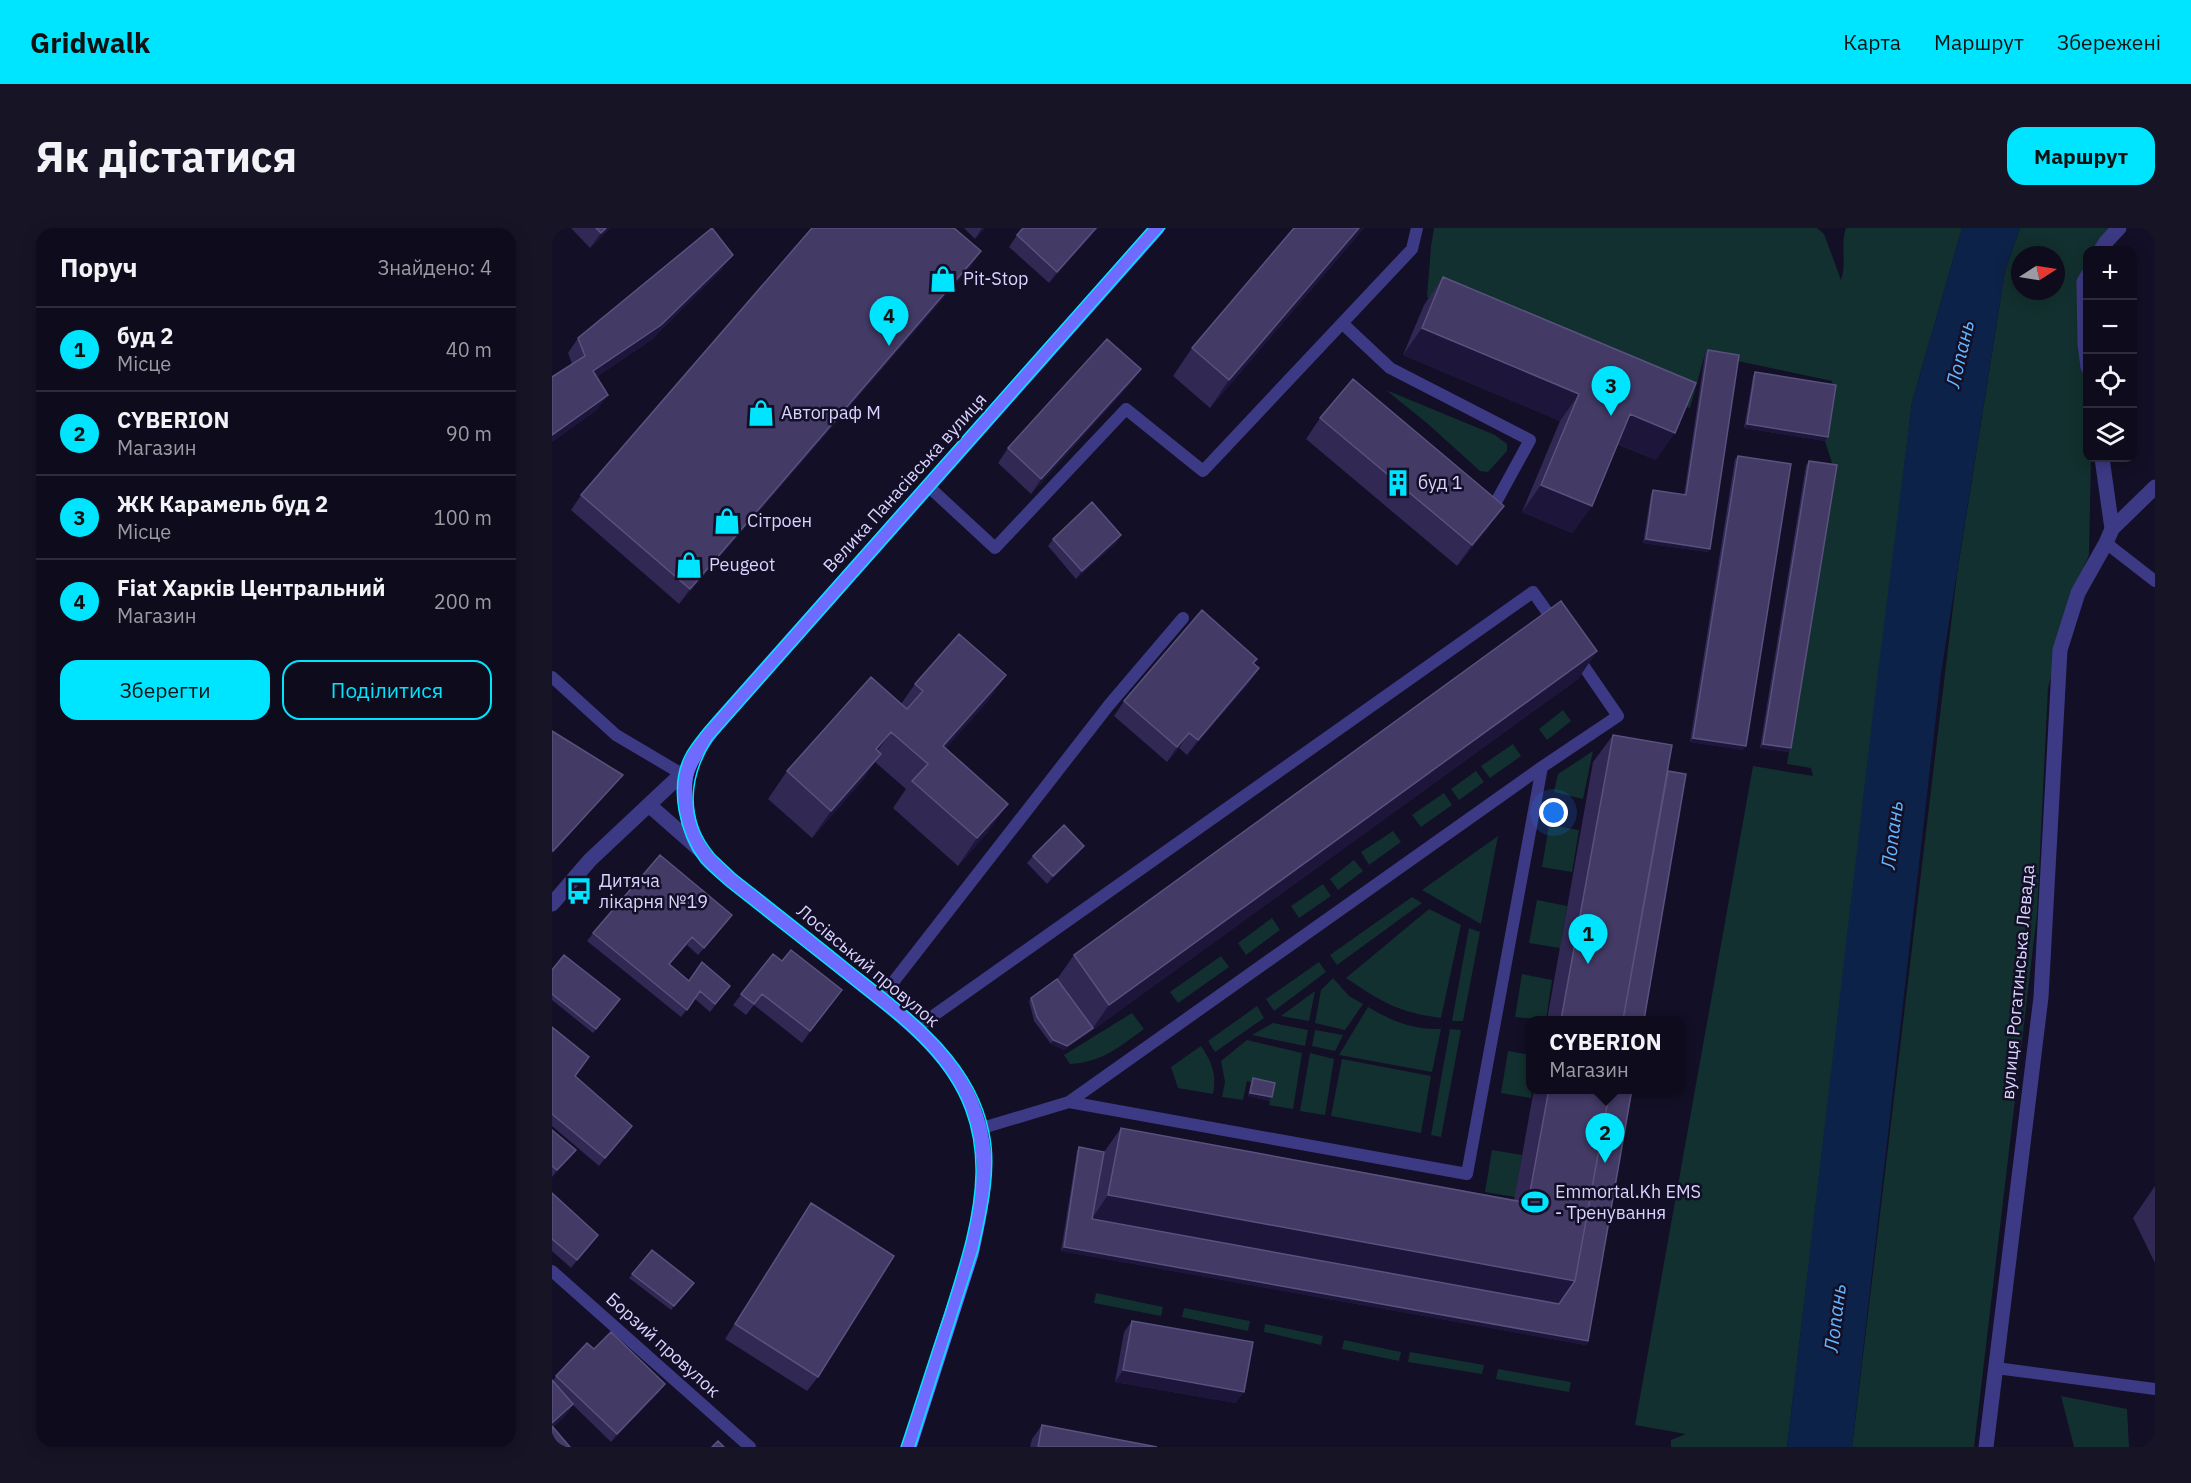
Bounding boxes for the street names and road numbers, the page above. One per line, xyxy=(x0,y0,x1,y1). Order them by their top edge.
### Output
street label: Велика Панасівська вулиця xyxy=(818,388,991,577)
street label: вулиця Рогатинська Левада xyxy=(1996,863,2039,1100)
street label: Лосівський провулок xyxy=(792,899,944,1032)
street label: Борзий провулок xyxy=(601,1287,725,1402)

